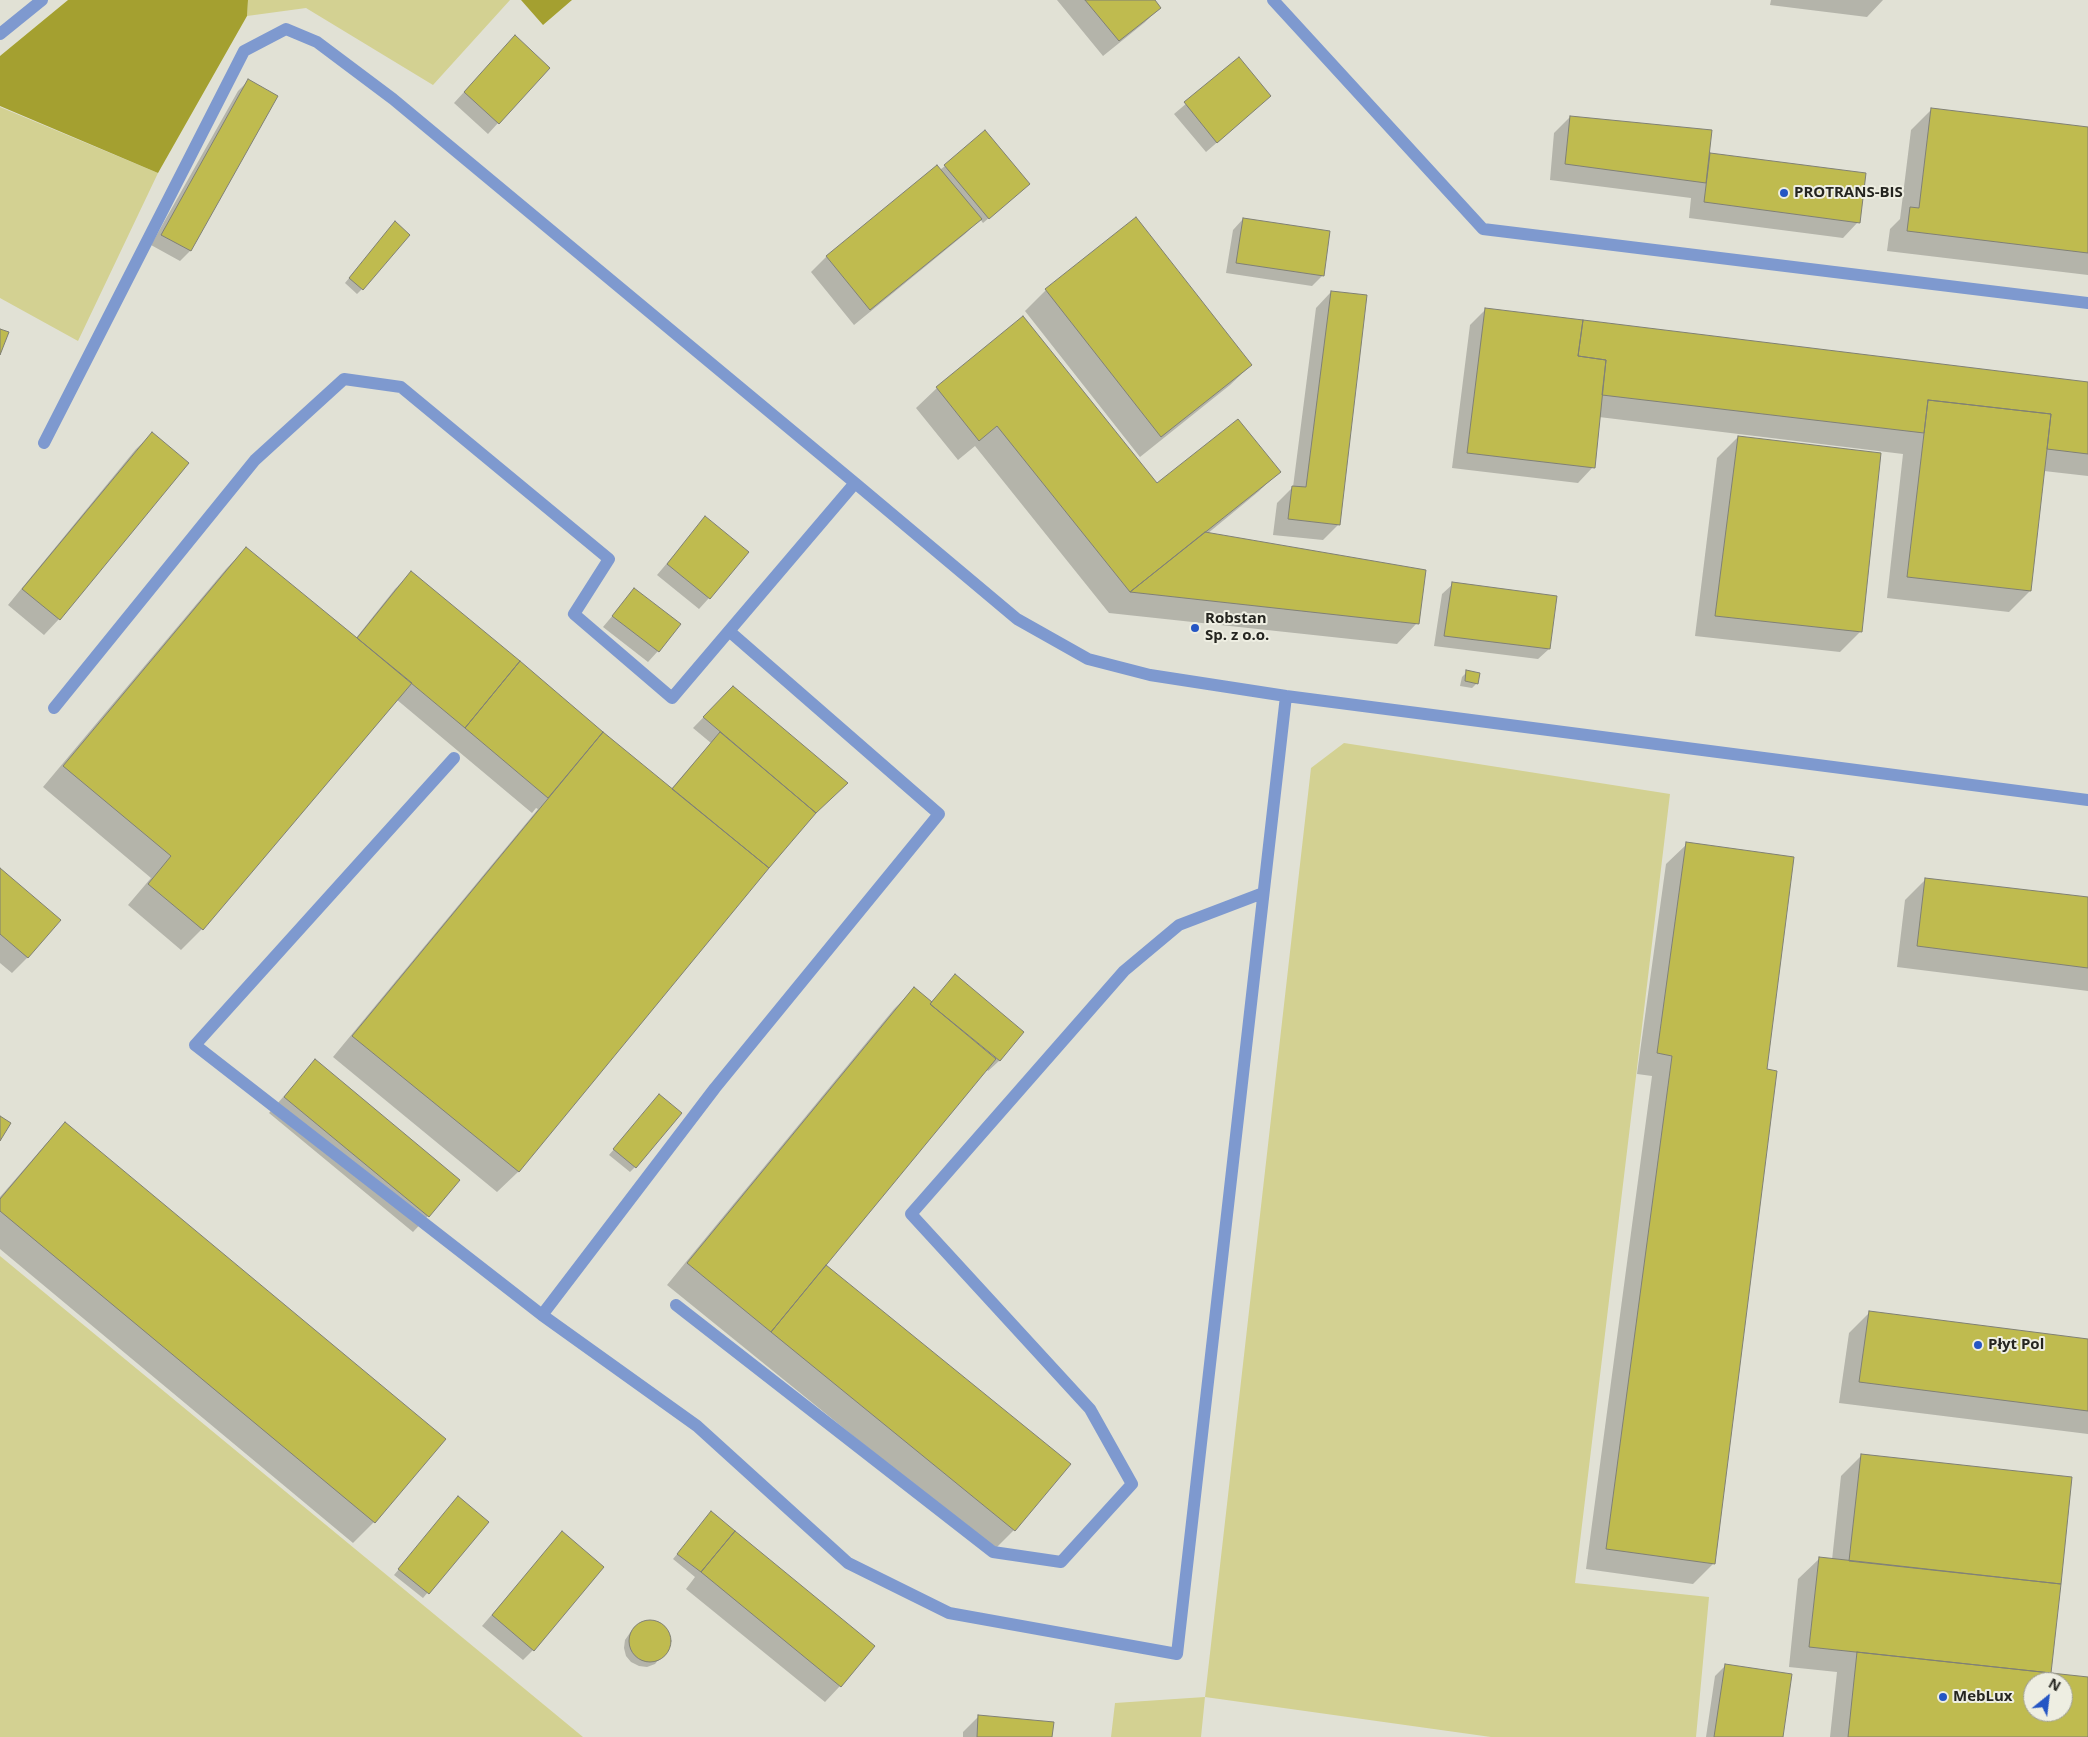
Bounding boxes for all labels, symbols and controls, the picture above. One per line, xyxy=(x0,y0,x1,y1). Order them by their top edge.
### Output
place label: PROTRANS-BIS xyxy=(1794,184,1903,202)
marker: PROTRANS-BIS xyxy=(1778,187,1790,199)
place label: Robstan Sp. z o.o. xyxy=(1205,610,1269,645)
marker: Robstan Sp. z o.o. xyxy=(1189,622,1201,634)
place label: Płyt Pol xyxy=(1988,1336,2044,1354)
marker: Płyt Pol xyxy=(1972,1339,1984,1351)
north arrow xyxy=(2023,1672,2073,1722)
text: N xyxy=(2045,1673,2065,1695)
place label: MebLux xyxy=(1953,1688,2013,1706)
marker: MebLux xyxy=(1937,1691,1949,1703)

